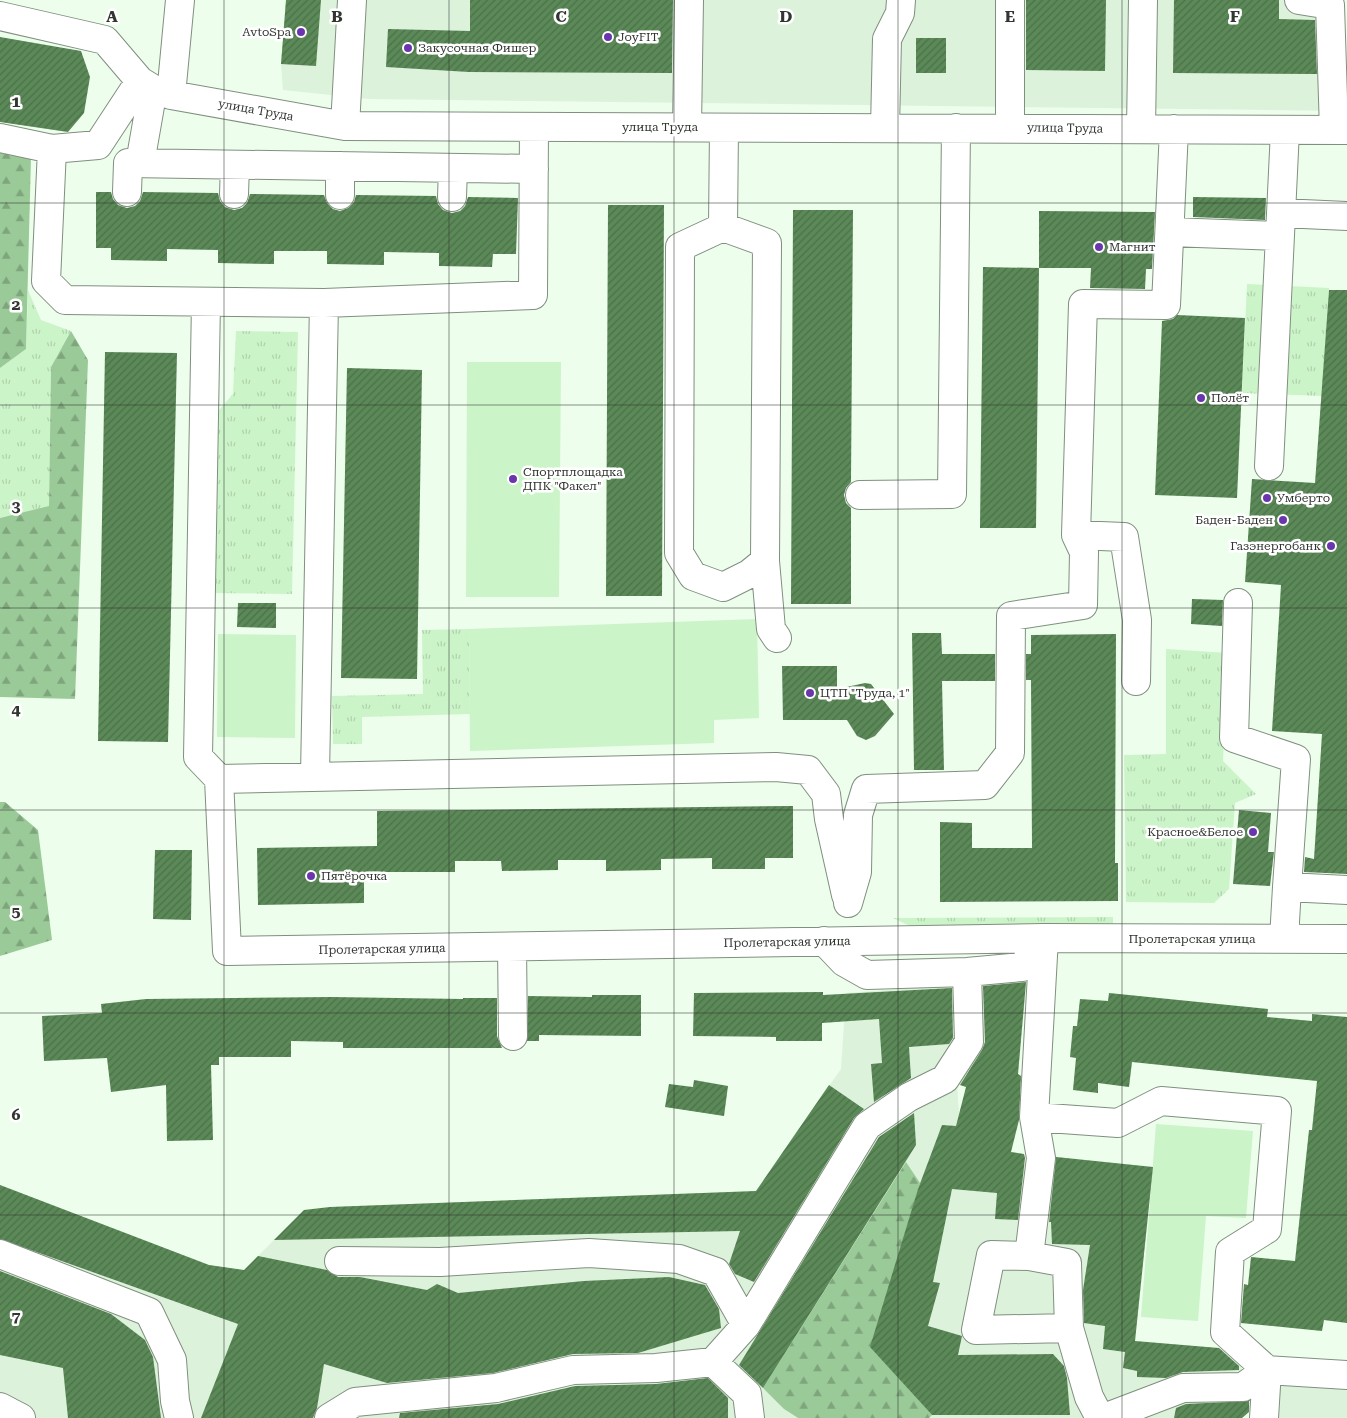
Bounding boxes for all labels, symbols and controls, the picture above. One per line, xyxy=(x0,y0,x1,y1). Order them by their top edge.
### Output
text: A xyxy=(106,7,118,26)
text: B xyxy=(331,7,343,26)
text: C xyxy=(555,7,567,26)
text: D xyxy=(780,7,793,26)
text: E xyxy=(1005,7,1015,26)
text: F xyxy=(1230,7,1240,26)
place label: AvtoSpa xyxy=(242,25,291,39)
marker: AvtoSpa xyxy=(295,26,307,38)
place label: JoyFIT xyxy=(618,30,659,44)
marker: JoyFIT xyxy=(602,31,614,43)
place label: Закусочная Фишер xyxy=(418,41,536,55)
marker: Закусочная Фишер xyxy=(402,42,414,54)
text: 1 xyxy=(12,92,21,111)
street label: улица Труда xyxy=(217,96,295,124)
street label: улица Труда xyxy=(622,120,699,134)
street label: улица Труда xyxy=(1027,120,1104,136)
place label: Магнит xyxy=(1109,240,1156,254)
marker: Магнит xyxy=(1093,241,1105,253)
text: 2 xyxy=(12,295,21,314)
place label: Полёт xyxy=(1211,391,1249,405)
marker: Полёт xyxy=(1195,392,1207,404)
place label: Спортплощадка ДПК "Факел" xyxy=(523,465,623,493)
marker: Спортплощадка ДПК "Факел" xyxy=(507,473,519,485)
place label: Умберто xyxy=(1277,491,1330,505)
marker: Умберто xyxy=(1261,492,1273,504)
text: 3 xyxy=(12,497,21,516)
place label: Баден-Баден xyxy=(1195,513,1273,527)
marker: Баден-Баден xyxy=(1277,514,1289,526)
place label: Газэнергобанк xyxy=(1230,539,1321,553)
marker: Газэнергобанк xyxy=(1325,540,1337,552)
place label: ЦТП "Труда, 1" xyxy=(820,686,910,700)
marker: ЦТП "Труда, 1" xyxy=(804,687,816,699)
text: 4 xyxy=(12,700,21,719)
place label: Красное&Белое xyxy=(1147,825,1243,839)
marker: Красное&Белое xyxy=(1247,826,1259,838)
place label: Пятёрочка xyxy=(321,869,388,883)
marker: Пятёрочка xyxy=(305,870,317,882)
text: 5 xyxy=(12,902,21,921)
street label: Пролетарская улица xyxy=(1128,932,1256,946)
street label: Пролетарская улица xyxy=(723,934,851,950)
street label: Пролетарская улица xyxy=(318,941,446,957)
text: 6 xyxy=(12,1105,21,1124)
text: 7 xyxy=(12,1307,21,1326)

